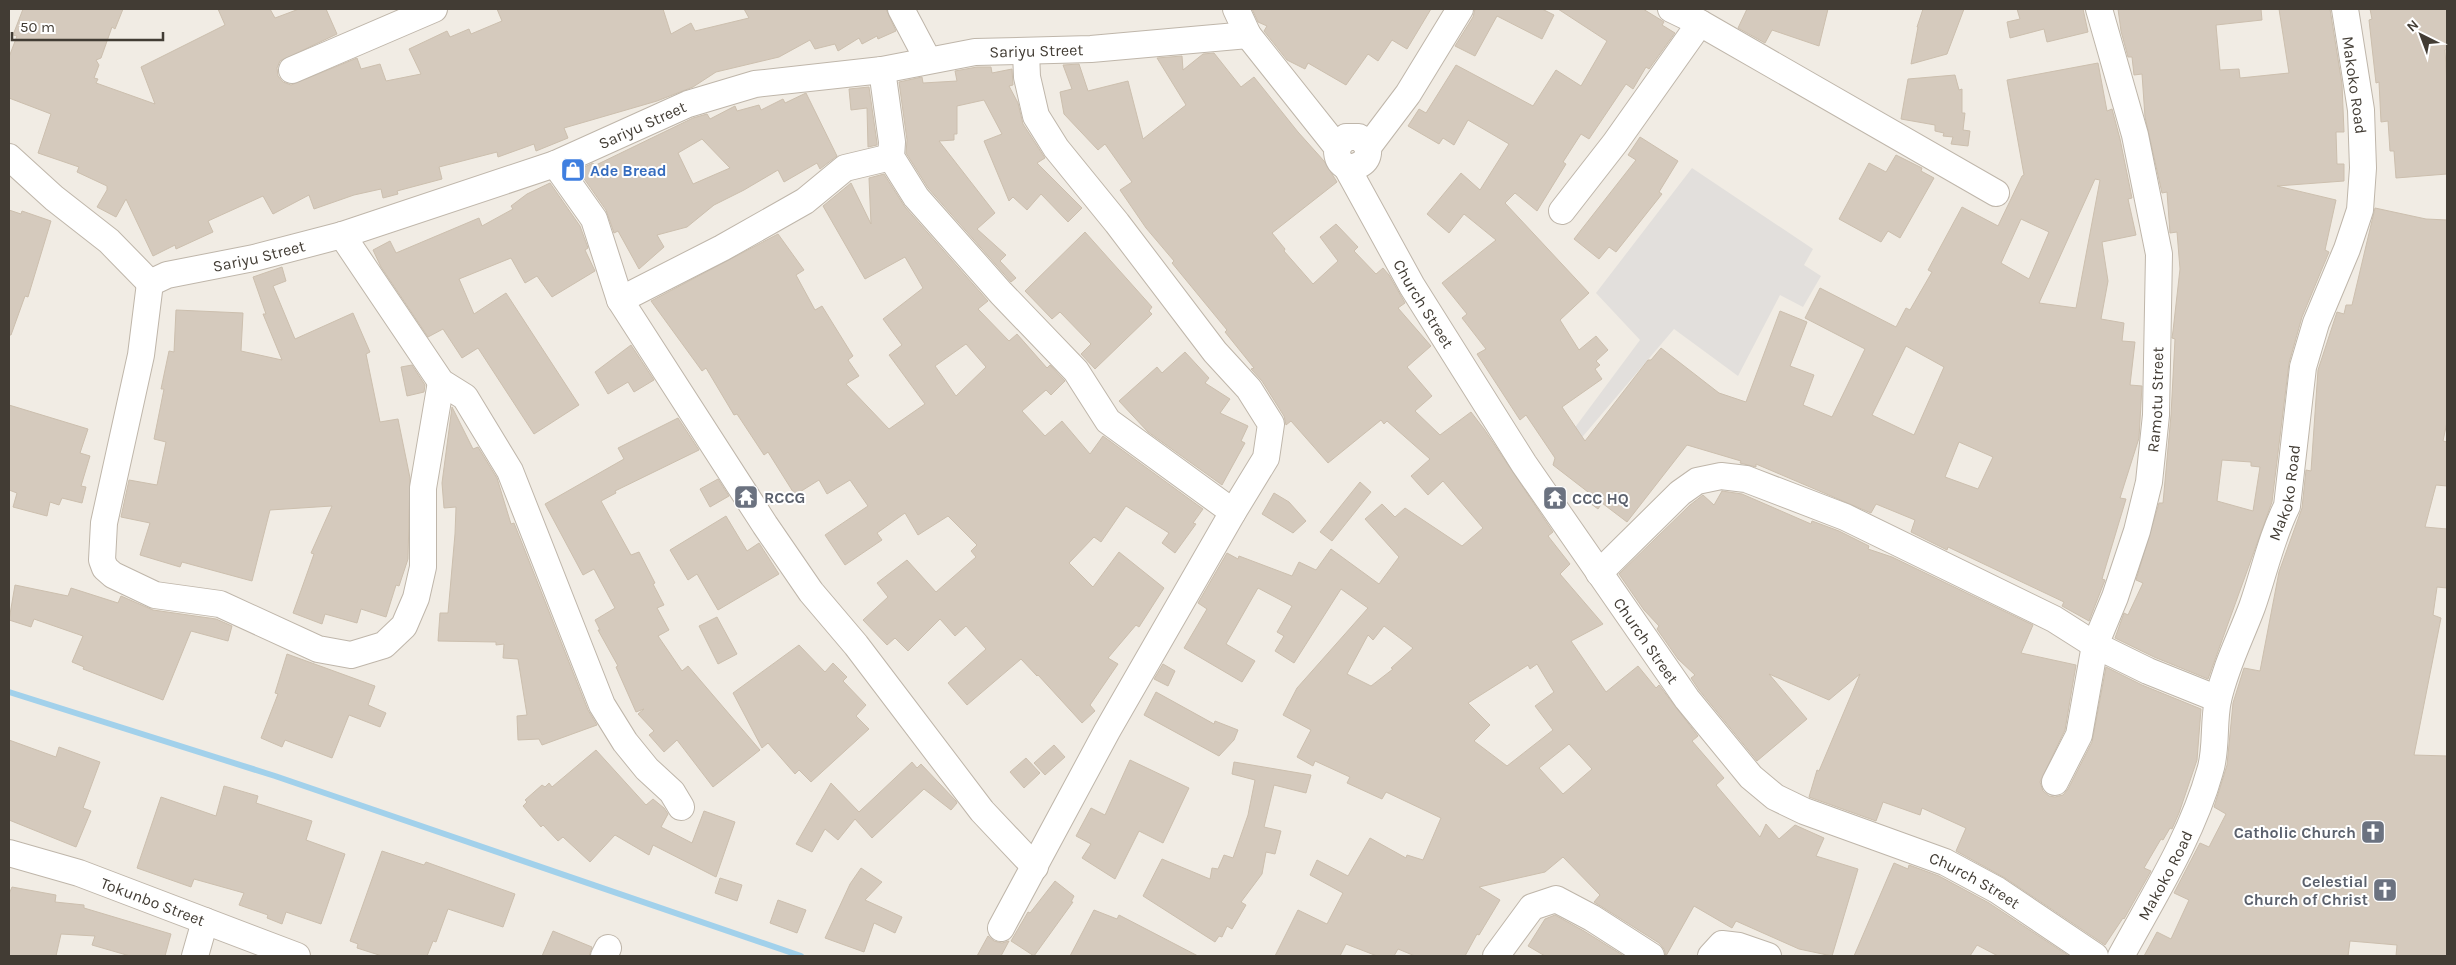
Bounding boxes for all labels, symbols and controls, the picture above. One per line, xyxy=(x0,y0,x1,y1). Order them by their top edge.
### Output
scale bar xyxy=(12,10,164,42)
north arrow xyxy=(2396,10,2446,60)
text: N xyxy=(2403,16,2422,35)
text: 50 m xyxy=(20,18,55,36)
street label: Makoko Road xyxy=(2338,35,2371,135)
street label: Sariyu Street xyxy=(989,40,1084,62)
street label: Sariyu Street xyxy=(596,97,689,153)
shop icon: Ade Bread xyxy=(560,157,586,183)
place label: Ade Bread xyxy=(590,161,667,180)
street label: Sariyu Street xyxy=(211,236,307,276)
street label: Church Street xyxy=(1389,256,1458,352)
street label: Ramotu Street xyxy=(2143,346,2167,453)
street label: Makoko Road xyxy=(2265,444,2304,543)
temple icon: RCCG xyxy=(733,484,759,510)
temple icon: CCC HQ xyxy=(1542,485,1568,511)
place label: RCCG xyxy=(764,488,805,507)
place label: CCC HQ xyxy=(1572,489,1629,508)
street label: Church Street xyxy=(1609,594,1682,688)
church icon: Catholic Church xyxy=(2360,819,2386,845)
place label: Catholic Church xyxy=(2234,823,2356,842)
street label: Makoko Road xyxy=(2134,828,2197,924)
street label: Church Street xyxy=(1927,848,2023,913)
place label: Celestial Church of Christ xyxy=(2244,872,2368,909)
street label: Tokunbo Street xyxy=(98,873,208,930)
church icon: Celestial Church of Christ xyxy=(2372,877,2398,903)

